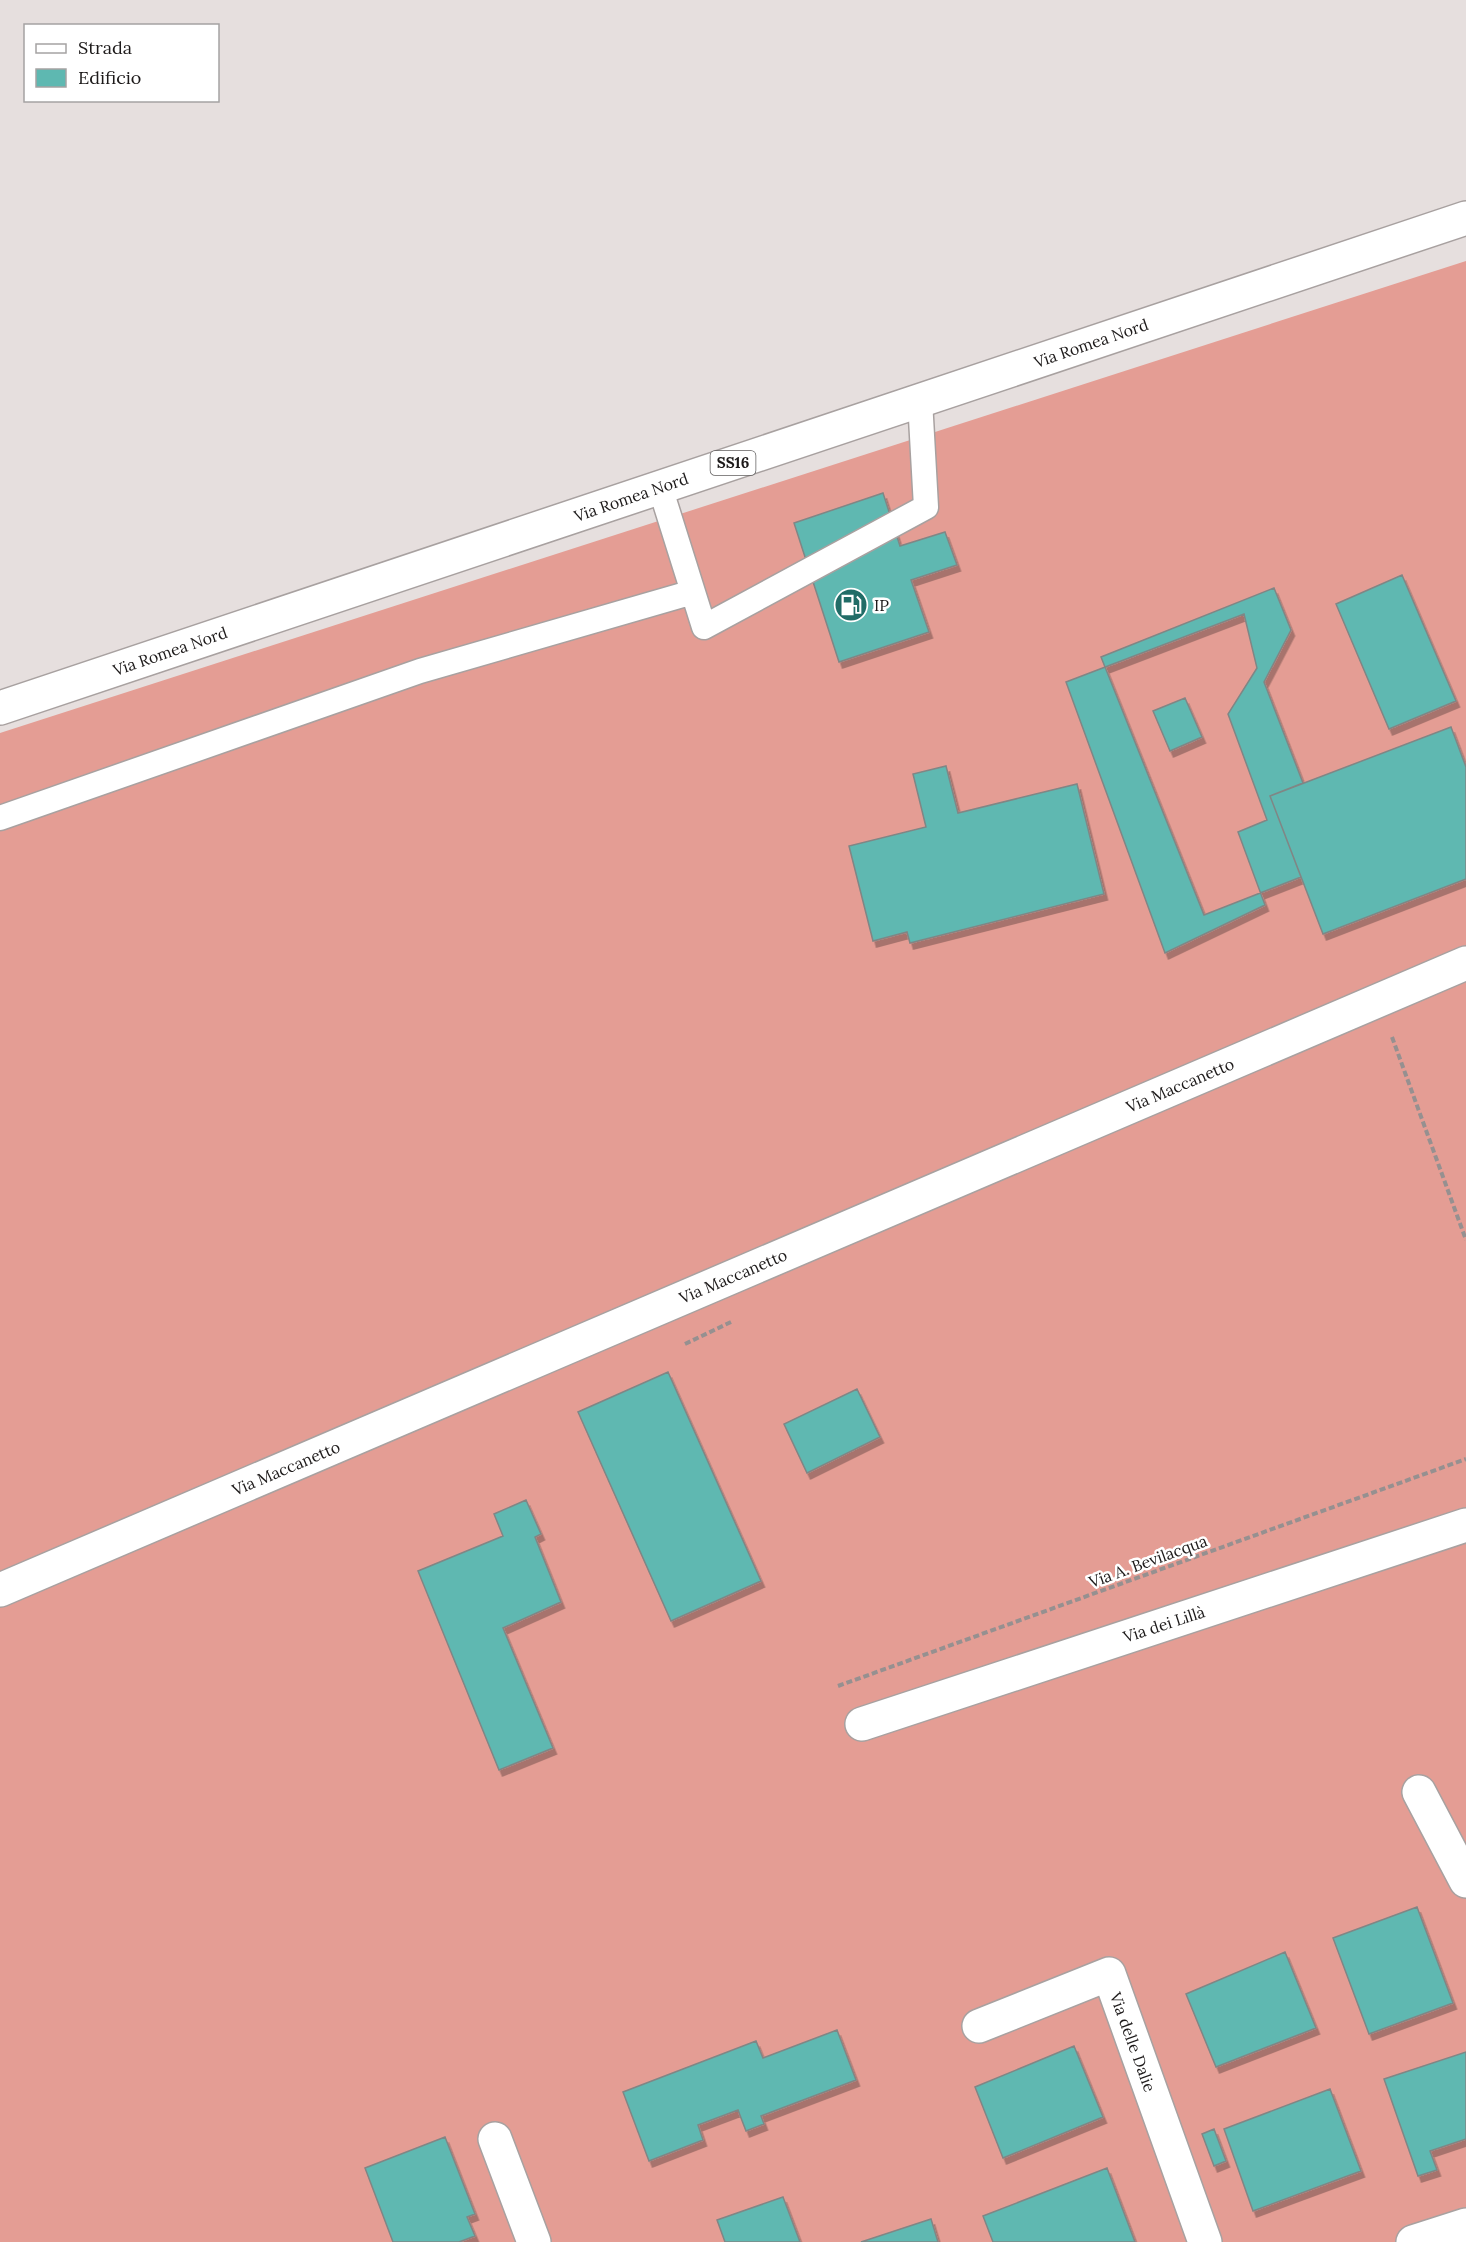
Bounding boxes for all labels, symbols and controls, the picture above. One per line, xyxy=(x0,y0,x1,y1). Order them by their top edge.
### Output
legend xyxy=(24,24,219,102)
text: Strada xyxy=(78,36,132,59)
text: Edificio xyxy=(78,66,141,89)
street label: Via Romea Nord xyxy=(1030,314,1151,372)
road number: SS16 xyxy=(710,451,756,475)
street label: Via Romea Nord xyxy=(570,468,691,526)
fuel station icon: IP xyxy=(833,587,869,623)
place label: IP xyxy=(874,595,889,615)
street label: Via Romea Nord xyxy=(109,622,230,680)
street label: Via Maccanetto xyxy=(1122,1053,1237,1117)
street label: Via Maccanetto xyxy=(675,1244,790,1308)
street label: Via Maccanetto xyxy=(228,1436,343,1500)
street label: Via A. Bevilacqua xyxy=(1085,1530,1210,1592)
street label: Via dei Lillà xyxy=(1120,1601,1207,1647)
street label: Via delle Dalie xyxy=(1105,1988,1160,2095)

